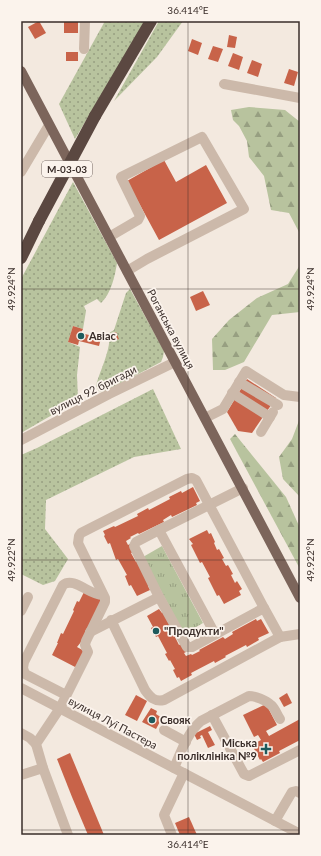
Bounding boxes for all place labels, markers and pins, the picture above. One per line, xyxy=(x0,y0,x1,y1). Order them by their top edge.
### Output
place label: Авіас xyxy=(88,329,116,342)
marker: Авіас xyxy=(76,331,86,341)
place label: "Продукти" xyxy=(164,624,224,637)
marker: "Продукти" xyxy=(151,626,161,636)
place label: Свояк xyxy=(160,713,191,726)
marker: Свояк xyxy=(147,715,157,725)
place label: Міська поліклініка №9 xyxy=(177,736,257,762)
marker: Міська поліклініка №9 xyxy=(260,743,272,755)

